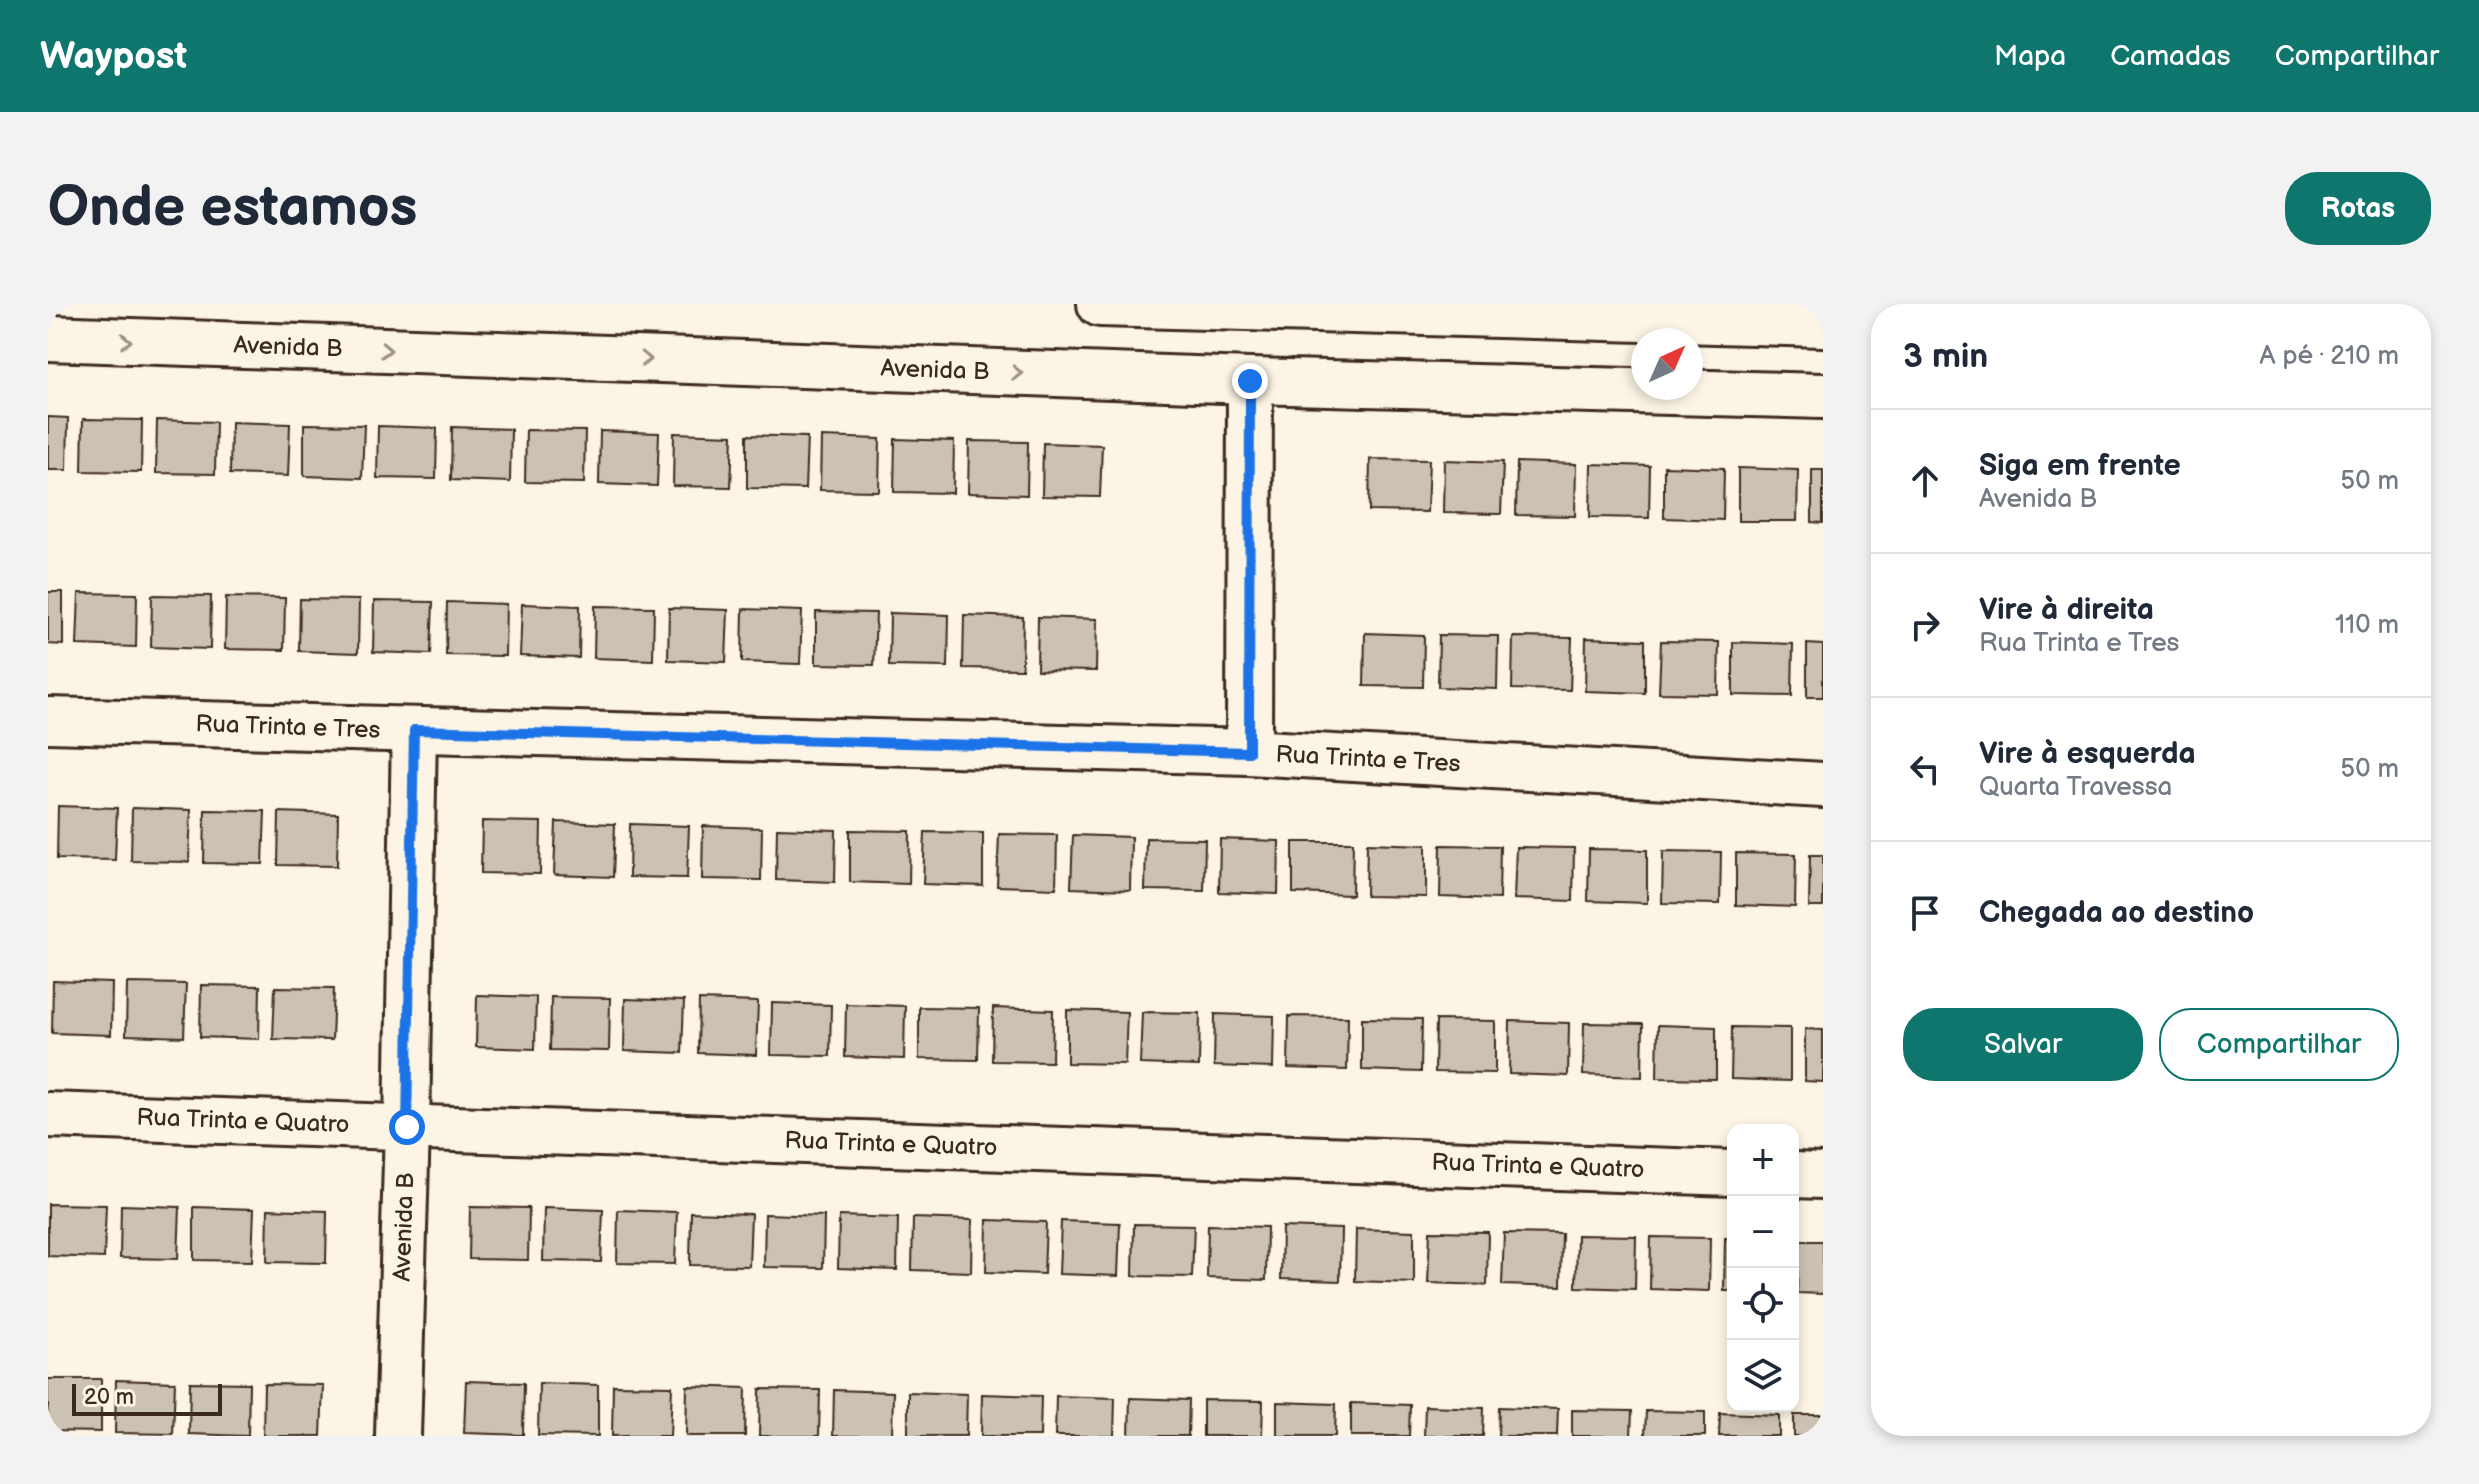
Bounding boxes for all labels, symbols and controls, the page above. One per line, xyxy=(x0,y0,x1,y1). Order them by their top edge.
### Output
text: Waypost xyxy=(40,34,187,79)
text: Mapa xyxy=(1994,40,2066,73)
text: Camadas xyxy=(2110,40,2231,73)
text: Compartilhar xyxy=(2275,40,2439,73)
button: Rotas xyxy=(2285,172,2431,245)
text: Onde estamos xyxy=(48,175,417,242)
north arrow xyxy=(1631,328,1703,400)
street label: Avenida B xyxy=(233,331,343,363)
one-way arrow xyxy=(120,333,133,350)
text: 3 min xyxy=(1903,336,1988,377)
text: A pé · 210 m xyxy=(2260,341,2399,372)
one-way arrow xyxy=(380,342,393,359)
one-way arrow xyxy=(640,351,653,368)
street label: Avenida B xyxy=(880,354,990,386)
route end xyxy=(1232,363,1268,399)
one-way arrow xyxy=(1011,364,1024,381)
text: Siga em frente xyxy=(1979,448,2181,484)
icon: ahead xyxy=(1903,459,1947,503)
text: 50 m xyxy=(2340,466,2399,497)
text: Avenida B xyxy=(1979,484,2097,515)
text: Vire à direita xyxy=(1979,592,2154,628)
icon: right xyxy=(1903,603,1947,647)
text: 110 m xyxy=(2335,610,2399,641)
text: Rua Trinta e Tres xyxy=(1979,628,2179,659)
street label: Rua Trinta e Tres xyxy=(195,709,381,745)
text: Vire à esquerda xyxy=(1979,736,2196,772)
street label: Rua Trinta e Tres xyxy=(1275,740,1461,778)
icon: left xyxy=(1903,747,1947,791)
text: 50 m xyxy=(2340,754,2399,785)
text: Quarta Travessa xyxy=(1979,772,2172,803)
icon: arrive xyxy=(1903,891,1947,935)
text: Chegada ao destino xyxy=(1979,895,2254,931)
button: Salvar xyxy=(1903,1008,2143,1081)
button: Compartilhar xyxy=(2159,1008,2399,1081)
street label: Rua Trinta e Quatro xyxy=(136,1103,350,1139)
route start xyxy=(389,1109,425,1145)
map controls xyxy=(1727,1124,1799,1412)
button: + xyxy=(1727,1124,1799,1196)
street label: Rua Trinta e Quatro xyxy=(784,1126,998,1162)
street label: Rua Trinta e Quatro xyxy=(1431,1148,1645,1184)
street label: Avenida B xyxy=(388,1172,420,1282)
button: − xyxy=(1727,1196,1799,1268)
button: locate xyxy=(1727,1268,1799,1340)
button: layers xyxy=(1727,1340,1799,1412)
scale bar xyxy=(72,1380,222,1416)
text: 20 m xyxy=(84,1384,134,1411)

